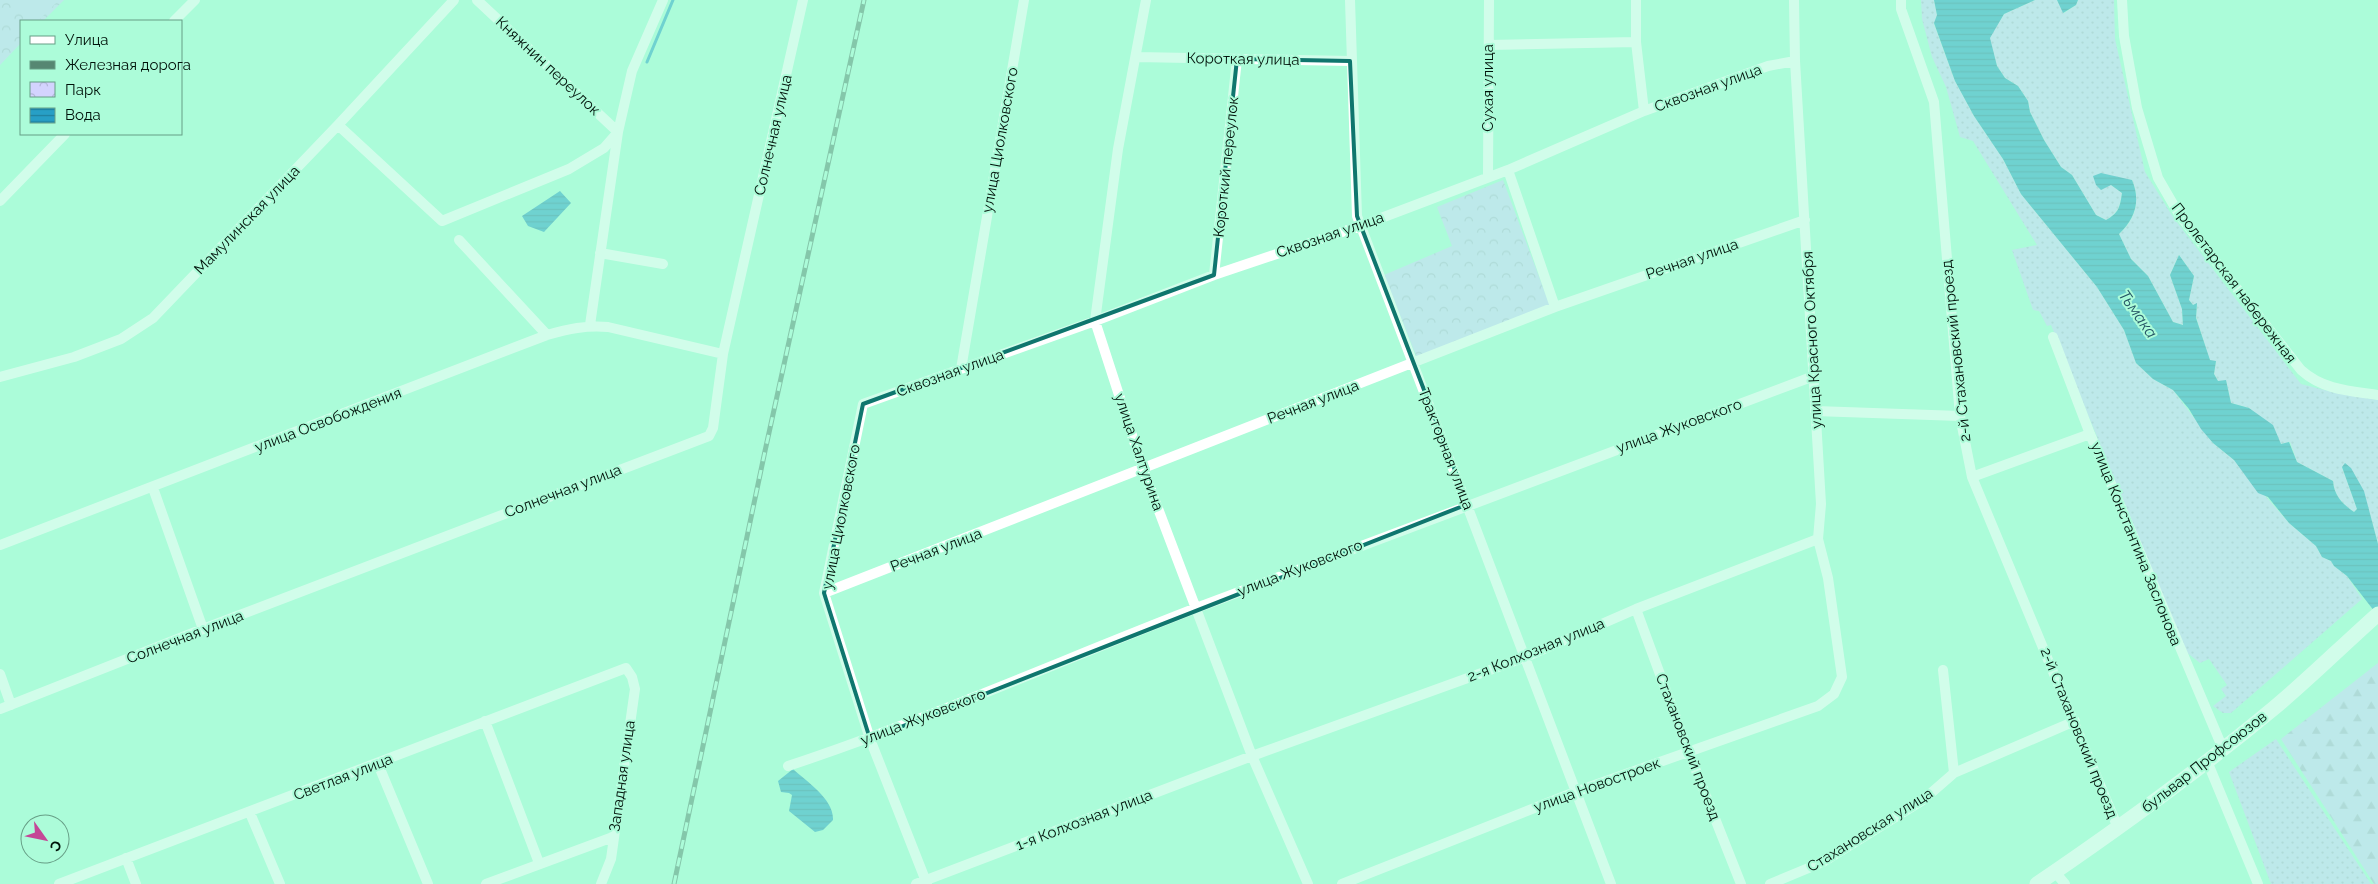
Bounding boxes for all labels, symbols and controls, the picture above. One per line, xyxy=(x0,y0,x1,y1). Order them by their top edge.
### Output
street label: Княжнин переулок xyxy=(492,13,604,119)
legend xyxy=(20,20,182,135)
text: Улица xyxy=(65,31,109,49)
street label: Сухая улица xyxy=(1479,44,1497,132)
street label: Короткая улица xyxy=(1186,49,1300,69)
text: Железная дорога xyxy=(65,56,191,74)
street label: Сквозная улица xyxy=(1652,60,1764,116)
street label: улица Циолковского xyxy=(978,66,1022,214)
street label: Солнечная улица xyxy=(750,73,796,197)
text: Парк xyxy=(65,81,101,99)
street label: Короткий переулок xyxy=(1210,96,1242,238)
text: Вода xyxy=(65,106,101,124)
street label: Мамулинская улица xyxy=(191,162,303,278)
street label: Пролетарская набережная xyxy=(2168,199,2300,367)
street label: Сквозная улица xyxy=(1274,208,1386,262)
street label: Речная улица xyxy=(1643,235,1741,283)
street label: улица Красного Октября xyxy=(1798,251,1826,429)
street label: 2-й Стахановский проезд xyxy=(1937,259,1974,443)
water label: Тьмака xyxy=(2115,286,2162,342)
street label: Сквозная улица xyxy=(894,345,1006,401)
street label: Речная улица xyxy=(1265,376,1361,428)
street label: улица Освобождения xyxy=(252,384,404,456)
street label: Тракторная улица xyxy=(1414,386,1478,512)
street label: улица Халтурина xyxy=(1111,391,1167,513)
street label: улица Жуковского xyxy=(1614,395,1744,457)
street label: улица Константина Заслонова xyxy=(2087,440,2185,648)
street label: улица Циолковского xyxy=(818,443,864,591)
street label: Солнечная улица xyxy=(502,460,624,522)
street label: Речная улица xyxy=(888,524,984,576)
street label: улица Жуковского xyxy=(1235,536,1365,600)
street label: Солнечная улица xyxy=(124,606,246,668)
street label: 2-я Колхозная улица xyxy=(1465,614,1607,686)
street label: 2-й Стахановский проезд xyxy=(2036,645,2122,821)
street label: Стахановский проезд xyxy=(1652,671,1724,823)
street label: улица Жуковского xyxy=(858,685,988,749)
street label: бульвар Профсоюзов xyxy=(2138,707,2270,817)
street label: Западная улица xyxy=(605,719,639,833)
street label: Светлая улица xyxy=(291,750,395,804)
street label: улица Новостроек xyxy=(1531,754,1663,816)
street label: Стахановская улица xyxy=(1804,784,1936,876)
street label: 1-я Колхозная улица xyxy=(1013,786,1155,854)
north arrow xyxy=(20,814,70,864)
text: С xyxy=(46,838,65,855)

